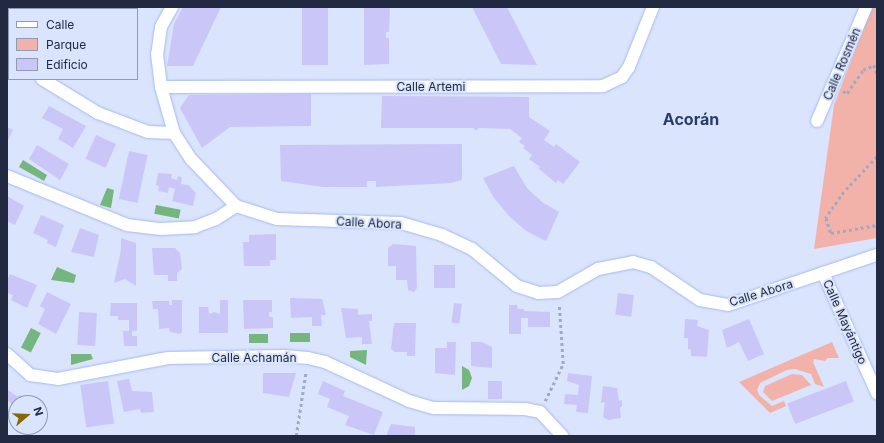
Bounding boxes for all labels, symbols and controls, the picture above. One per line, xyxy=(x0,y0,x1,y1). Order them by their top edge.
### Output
legend xyxy=(8,8,138,80)
text: Calle xyxy=(46,17,74,32)
street label: Calle Rosmén xyxy=(820,26,864,102)
text: Parque xyxy=(46,37,86,52)
text: Edificio xyxy=(46,57,88,72)
street label: Calle Artemi xyxy=(397,80,465,94)
district label: Acorán xyxy=(663,109,719,129)
street label: Calle Abora xyxy=(336,214,402,232)
street label: Calle Abora xyxy=(727,277,795,309)
street label: Calle Mayántigo xyxy=(820,278,870,366)
street label: Calle Achamán xyxy=(212,351,296,365)
north arrow xyxy=(8,395,48,435)
text: N xyxy=(30,405,46,418)

